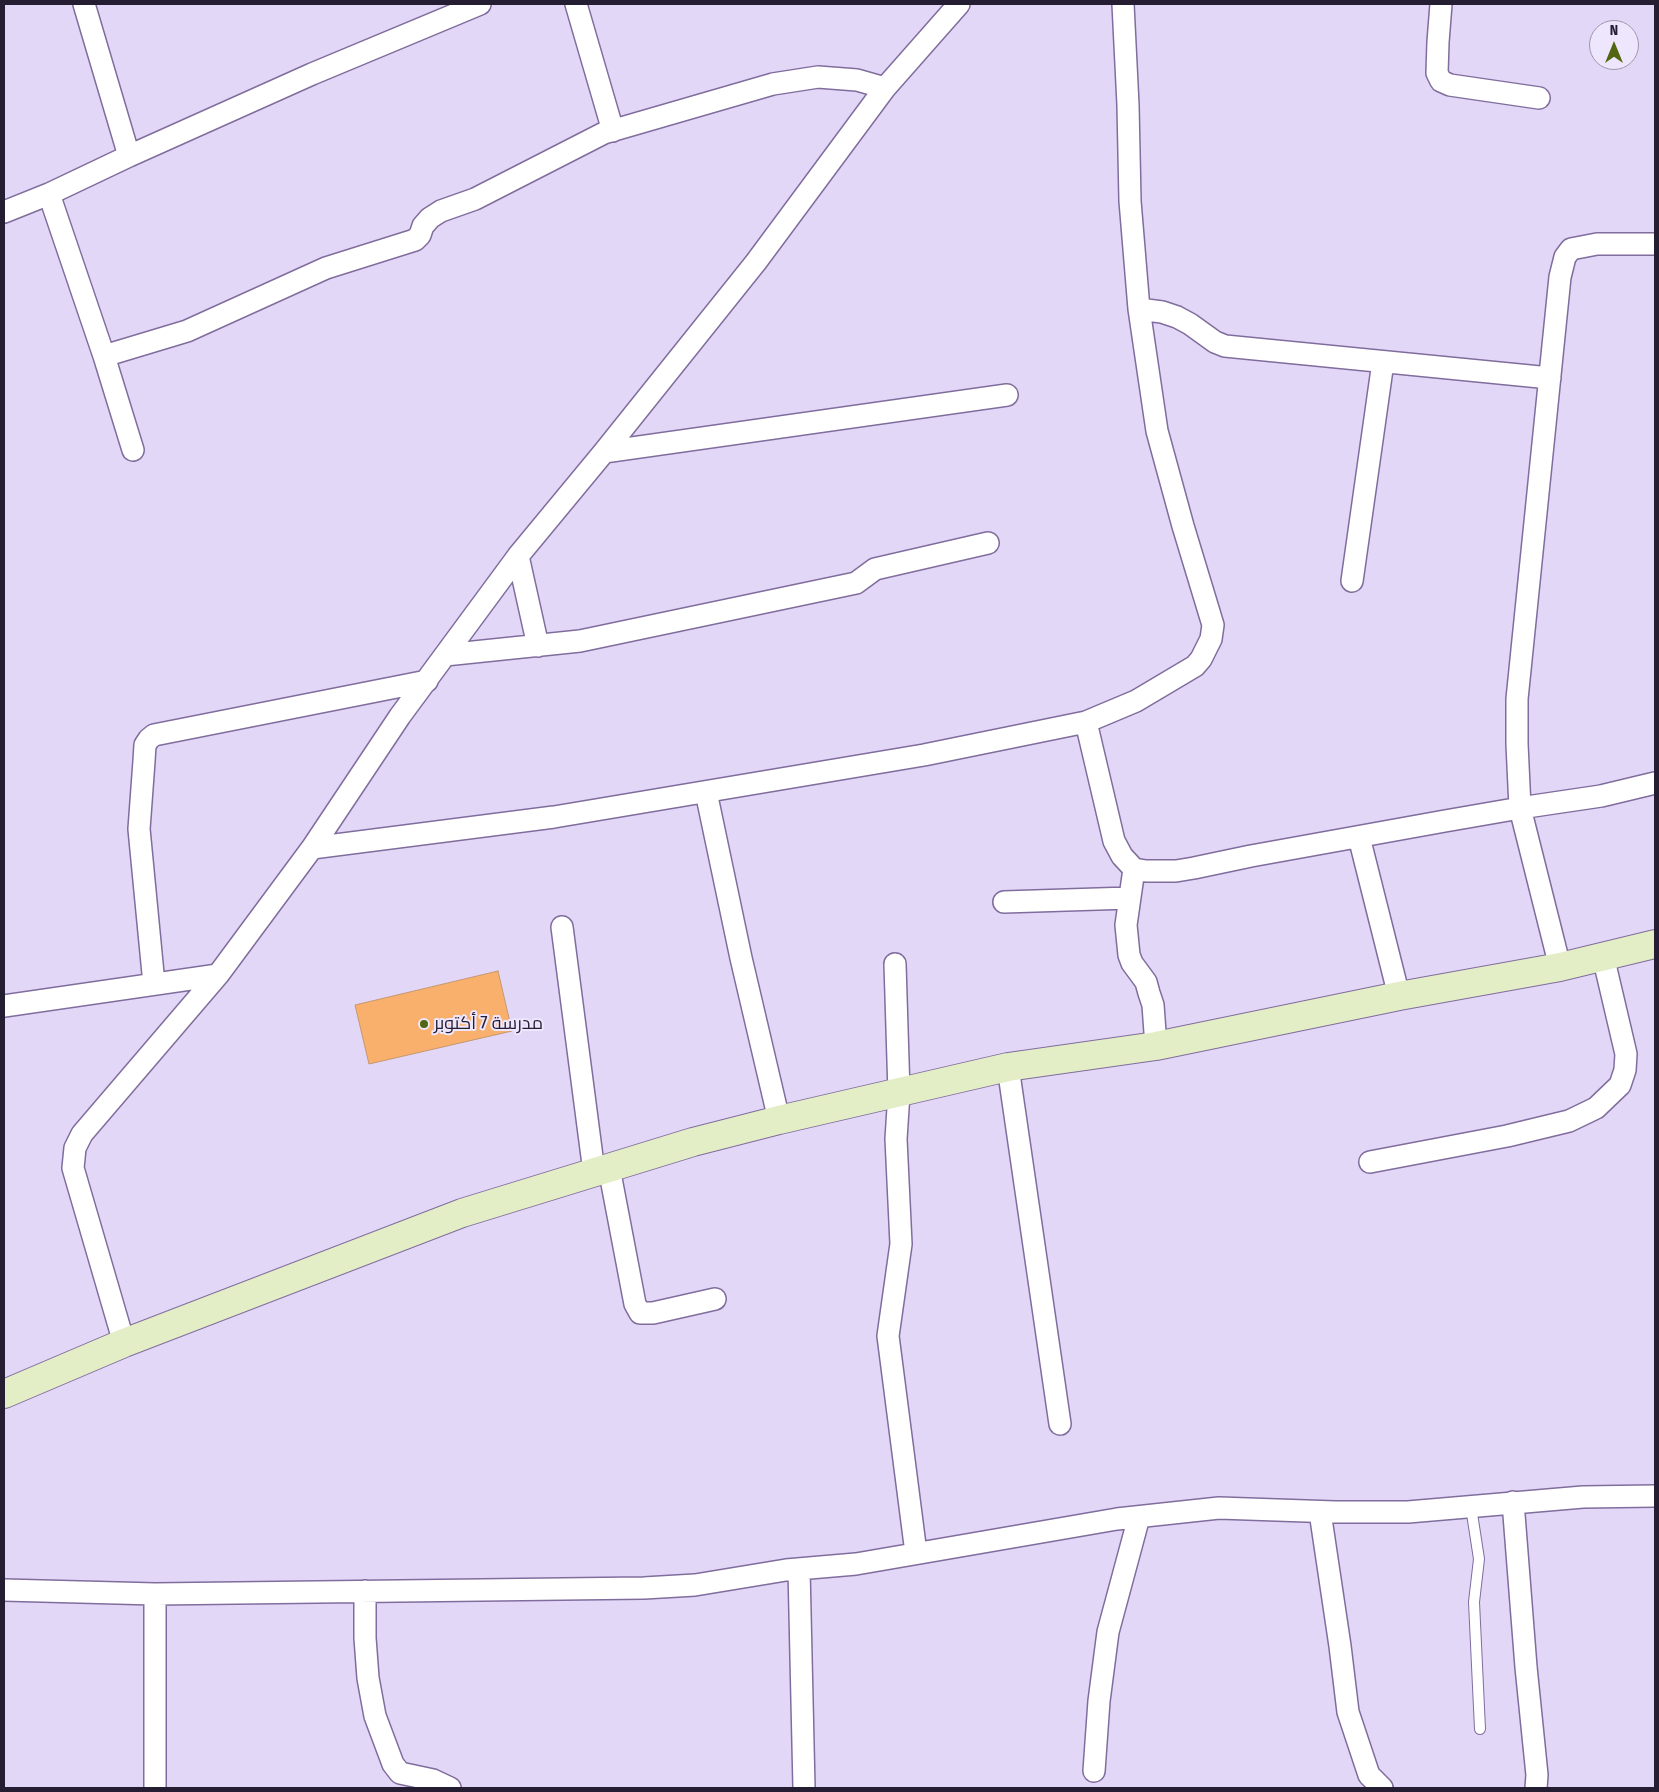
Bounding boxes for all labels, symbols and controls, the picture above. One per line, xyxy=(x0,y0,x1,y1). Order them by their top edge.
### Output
north arrow xyxy=(1589,20,1639,70)
text: N xyxy=(1610,22,1618,39)
place label: مدرسة 7 أكتوبر xyxy=(434,1013,543,1035)
marker: مدرسة 7 أكتوبر xyxy=(418,1018,430,1030)

